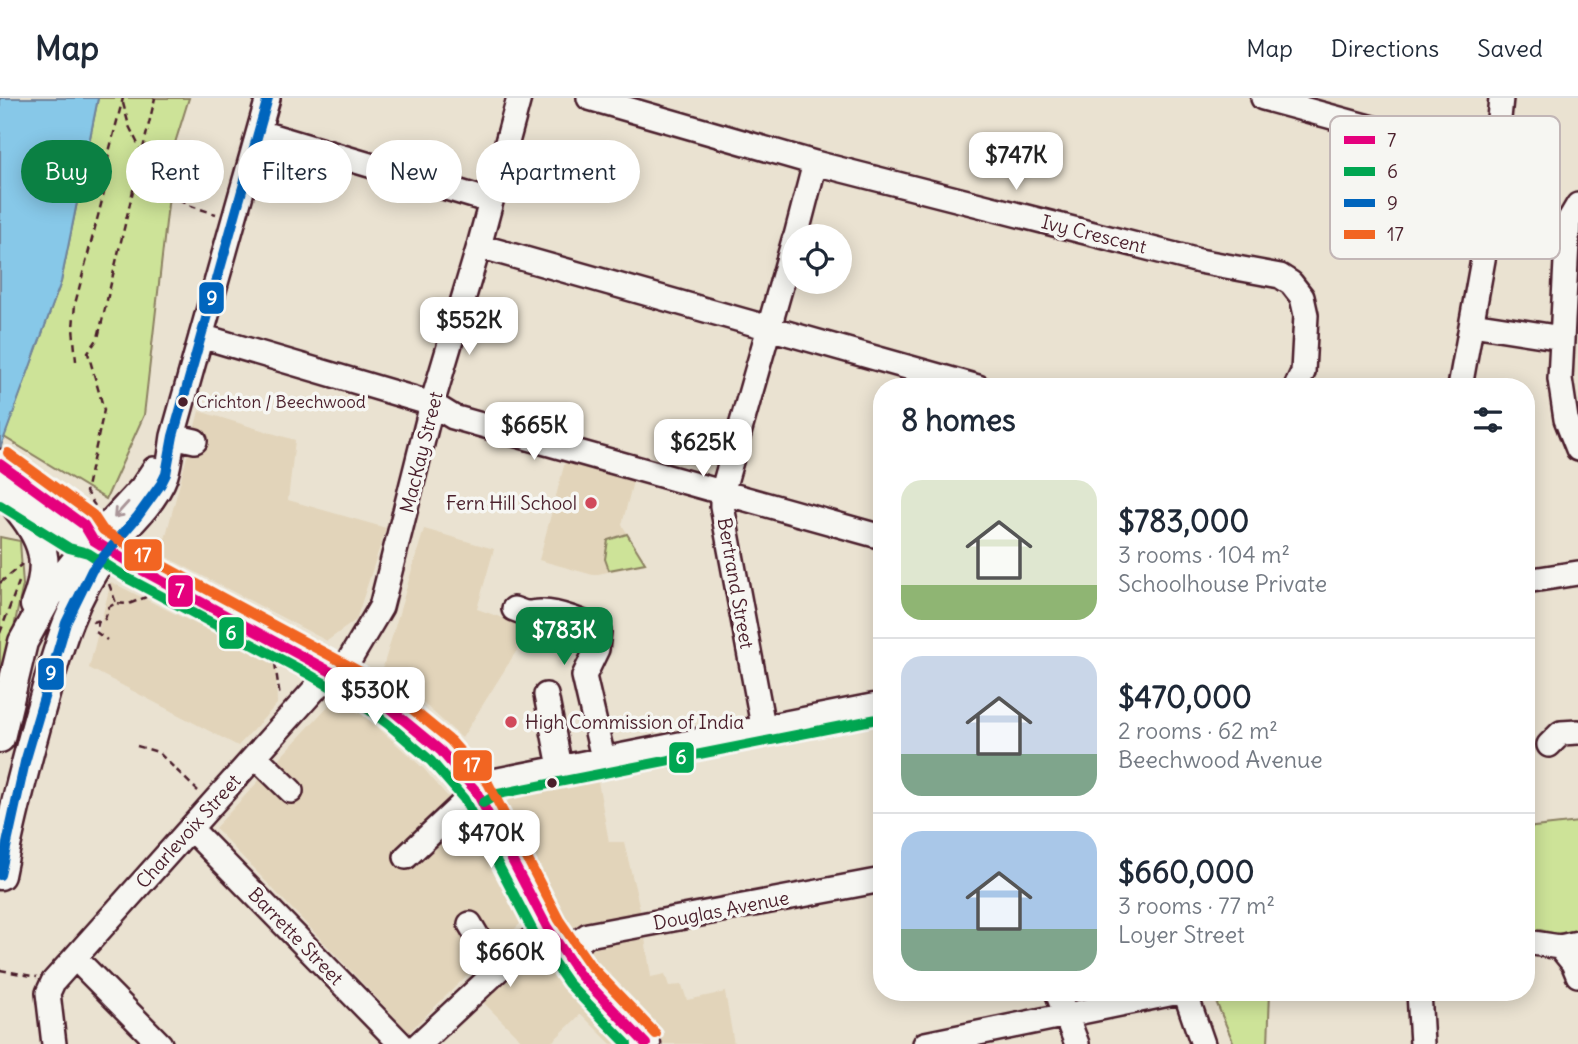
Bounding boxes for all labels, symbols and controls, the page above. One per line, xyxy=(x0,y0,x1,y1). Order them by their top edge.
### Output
text: Map xyxy=(35,27,99,69)
text: Map xyxy=(1246,33,1293,63)
text: Directions xyxy=(1331,33,1439,63)
text: Saved xyxy=(1477,33,1543,63)
legend xyxy=(1330,116,1560,259)
text: 7 xyxy=(1387,128,1396,152)
pin: $747K xyxy=(967,132,1065,192)
chip: Buy xyxy=(21,140,112,203)
chip: Rent xyxy=(126,140,224,203)
chip: Filters xyxy=(238,140,352,203)
chip: New xyxy=(366,140,462,203)
chip: Apartment xyxy=(476,140,640,203)
text: $747K xyxy=(985,140,1047,169)
text: 6 xyxy=(1387,159,1398,183)
text: 9 xyxy=(1387,191,1398,215)
street label: Ivy Crescent xyxy=(1039,209,1149,259)
text: 17 xyxy=(1387,222,1404,246)
map controls xyxy=(782,224,852,294)
button: locate xyxy=(782,224,852,294)
line badge: 9 xyxy=(198,281,225,315)
text: 9 xyxy=(207,286,218,310)
pin: $552K xyxy=(420,298,518,357)
text: $552K xyxy=(436,305,502,334)
street label: MacKay Street xyxy=(394,389,448,515)
place label: Crichton / Beechwood xyxy=(196,391,366,413)
marker: Crichton / Beechwood xyxy=(176,395,190,409)
text: 8 homes xyxy=(901,401,1016,439)
icon: filters xyxy=(1469,401,1507,439)
pin: $665K xyxy=(485,402,583,462)
text: $665K xyxy=(501,410,567,439)
pin: $625K xyxy=(654,420,752,479)
text: $625K xyxy=(670,427,736,456)
place label: Fern Hill School xyxy=(446,491,577,515)
marker: Fern Hill School xyxy=(583,495,599,511)
one-way arrow xyxy=(113,501,129,519)
text: $783,000 xyxy=(1118,502,1249,540)
icon: home xyxy=(957,508,1041,592)
street label: Bertrand Street xyxy=(713,516,759,650)
line badge: 17 xyxy=(123,538,163,572)
text: 3 rooms · 104 m² xyxy=(1118,540,1290,569)
text: 17 xyxy=(135,543,152,567)
text: Schoolhouse Private xyxy=(1118,569,1327,598)
line badge: 7 xyxy=(167,574,194,608)
text: 7 xyxy=(175,579,185,603)
pin: $783K xyxy=(515,608,613,667)
text: $783K xyxy=(532,615,596,644)
line badge: 6 xyxy=(218,616,245,650)
text: 6 xyxy=(226,621,237,645)
line badge: 9 xyxy=(37,657,65,691)
text: 9 xyxy=(46,661,57,685)
pin: $530K xyxy=(326,668,424,727)
text: $530K xyxy=(341,675,409,704)
text: $470,000 xyxy=(1118,678,1252,716)
icon: home xyxy=(957,684,1041,768)
place label: High Commission of India xyxy=(525,710,744,734)
marker: High Commission of India xyxy=(503,714,519,730)
text: 2 rooms · 62 m² xyxy=(1118,716,1278,745)
line badge: 6 xyxy=(668,741,695,774)
text: 6 xyxy=(676,745,687,769)
text: Beechwood Avenue xyxy=(1118,745,1323,774)
line badge: 17 xyxy=(452,749,493,782)
text: 17 xyxy=(464,753,481,777)
street label: Charlevoix Street xyxy=(130,769,246,893)
unlabelled marker xyxy=(545,776,559,790)
pin: $470K xyxy=(442,810,540,870)
text: $470K xyxy=(458,818,524,847)
text: $660,000 xyxy=(1118,853,1255,891)
icon: home xyxy=(957,859,1041,943)
street label: Barrette Street xyxy=(243,882,349,990)
street label: Douglas Avenue xyxy=(651,885,791,935)
text: 3 rooms · 77 m² xyxy=(1118,891,1275,920)
text: Loyer Street xyxy=(1118,920,1245,949)
pin: $660K xyxy=(461,930,559,989)
text: $660K xyxy=(476,937,544,966)

